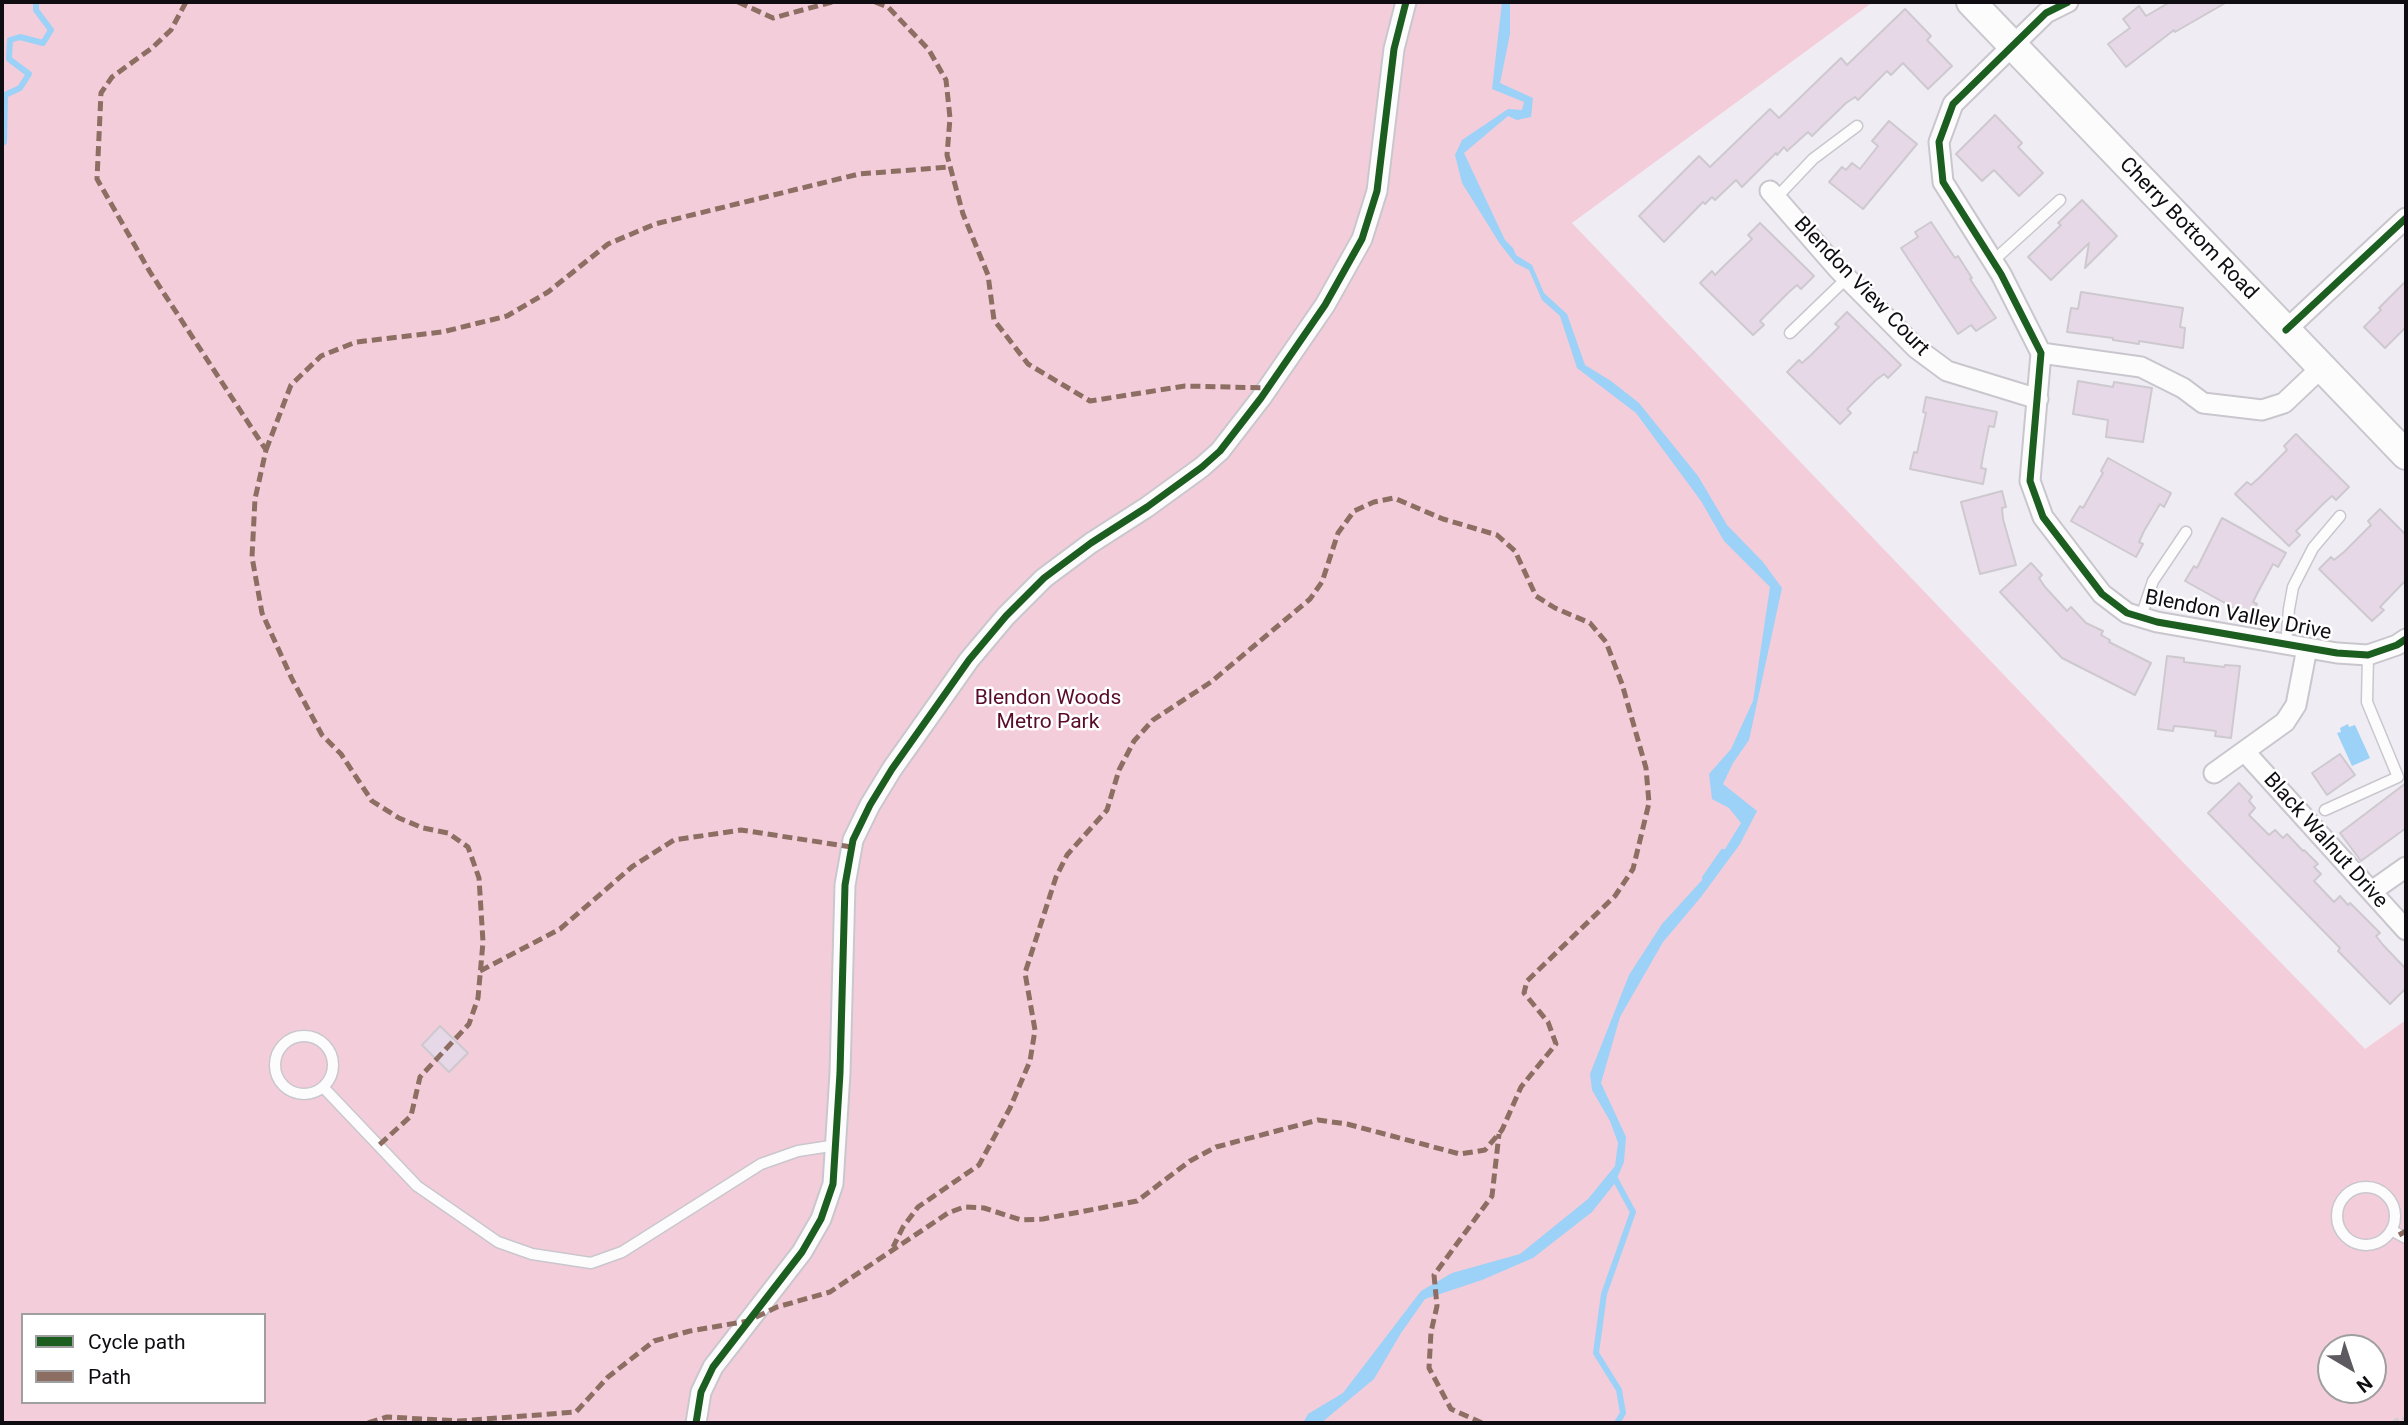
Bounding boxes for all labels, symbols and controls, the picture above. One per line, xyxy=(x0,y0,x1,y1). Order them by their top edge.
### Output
street label: Cherry Bottom Road xyxy=(2114,153,2262,305)
street label: Blendon View Court xyxy=(1788,212,1934,362)
street label: Blendon Valley Drive xyxy=(2143,586,2333,646)
park label: Blendon Woods Metro Park xyxy=(975,686,1121,736)
street label: Black Walnut Drive xyxy=(2258,768,2392,914)
legend xyxy=(21,1313,266,1404)
text: Cycle path xyxy=(88,1330,186,1354)
north arrow xyxy=(2317,1334,2387,1404)
text: Path xyxy=(88,1365,131,1389)
text: N xyxy=(2352,1371,2377,1397)

